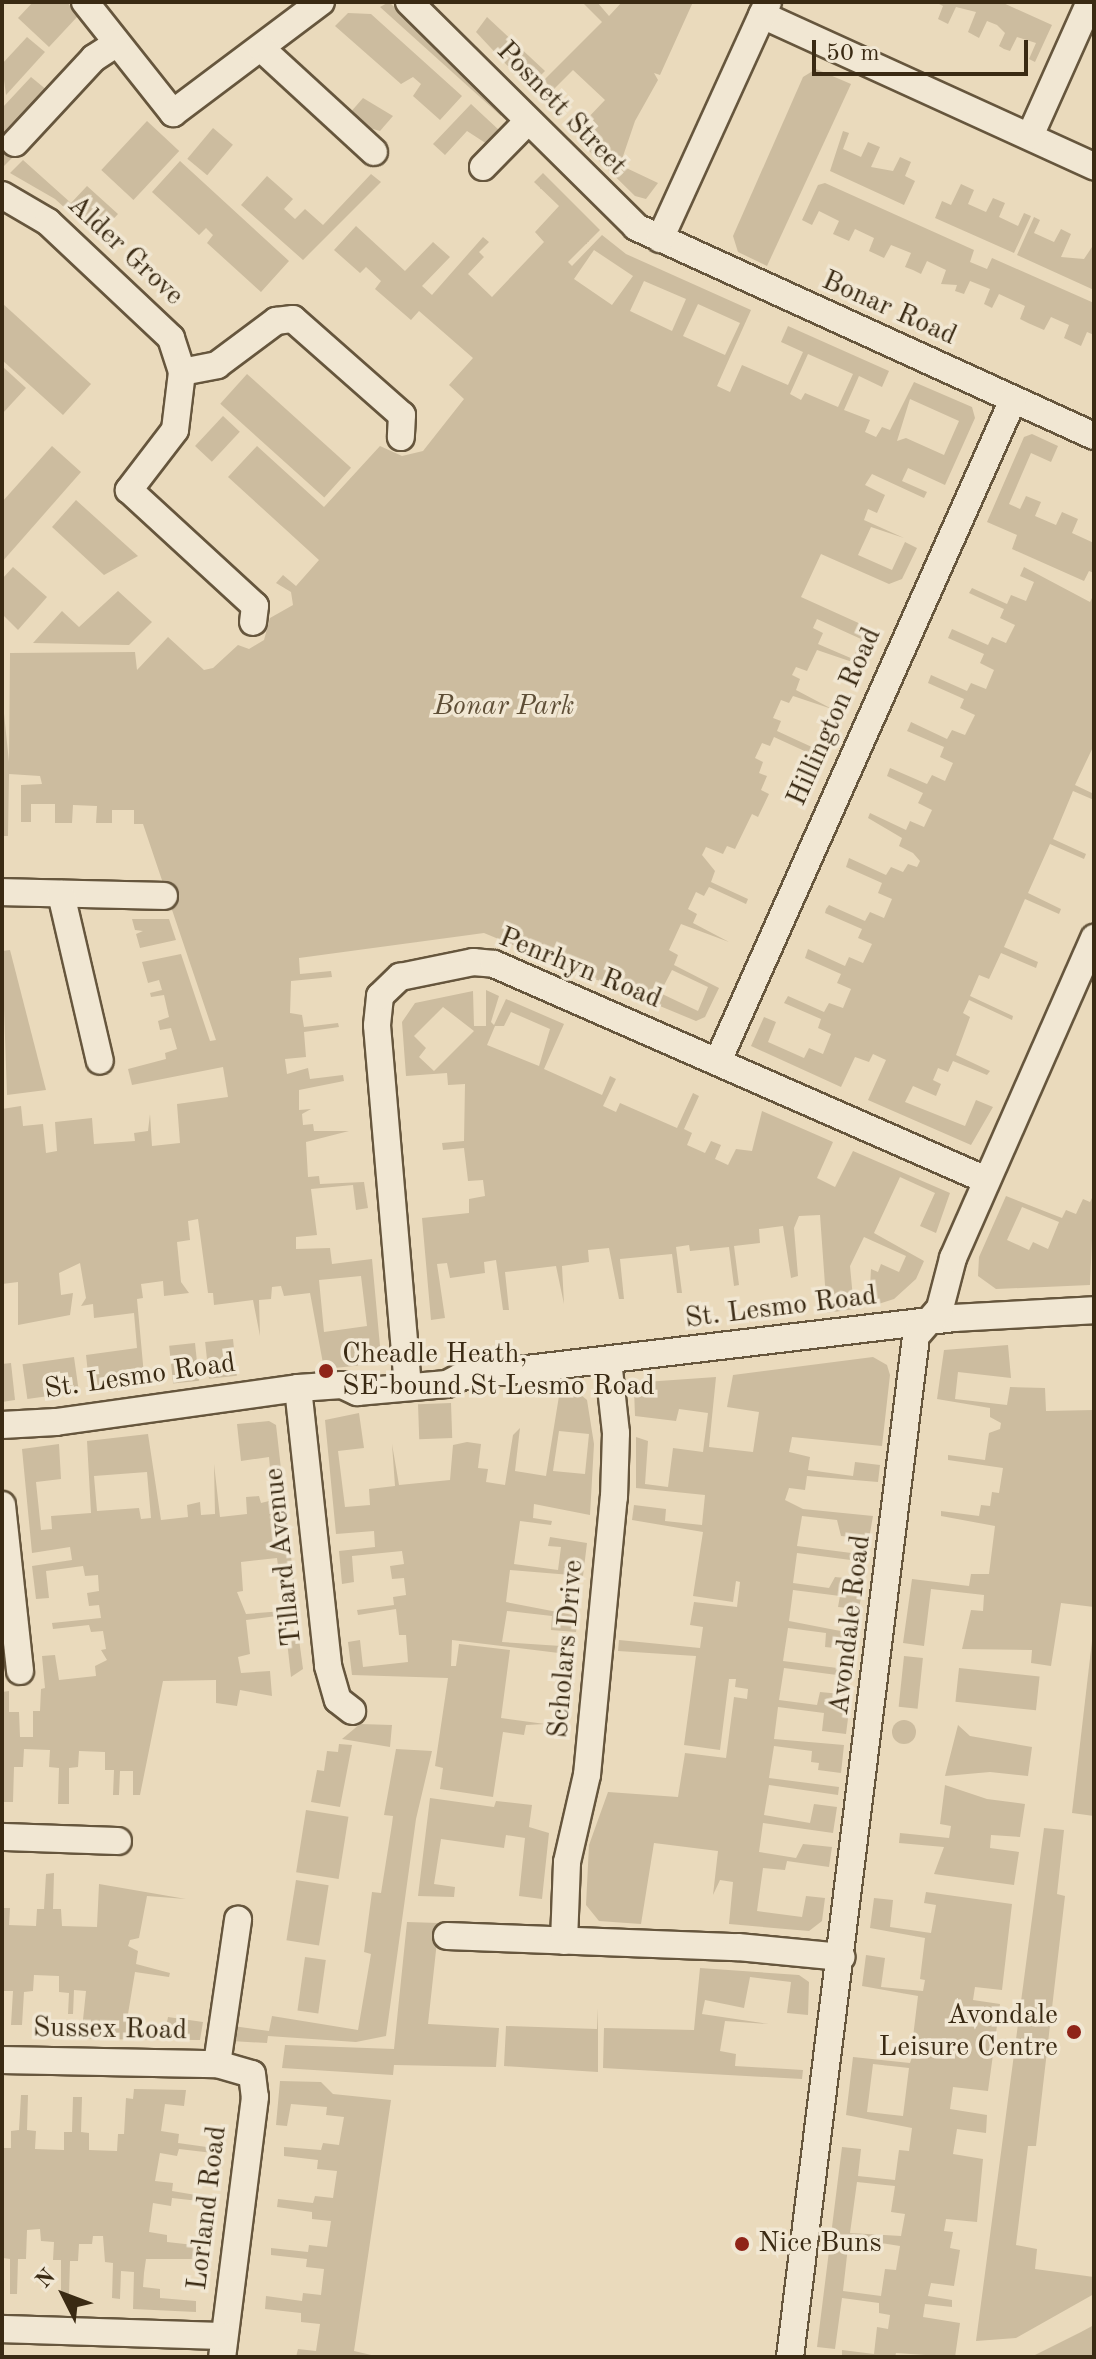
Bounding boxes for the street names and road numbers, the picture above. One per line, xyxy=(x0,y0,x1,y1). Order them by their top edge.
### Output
street label: Posnett Street xyxy=(489,35,633,183)
street label: Alder Grove xyxy=(60,189,190,313)
street label: Bonar Road xyxy=(816,264,962,354)
street label: Hillington Road xyxy=(781,623,889,811)
street label: Penrhyn Road xyxy=(494,921,666,1017)
street label: St. Lesmo Road xyxy=(683,1280,879,1336)
street label: St. Lesmo Road xyxy=(42,1347,238,1407)
street label: Tillard Avenue xyxy=(258,1466,310,1648)
street label: Avondale Road xyxy=(823,1533,879,1717)
street label: Scholars Drive xyxy=(542,1558,592,1740)
street label: Sussex Road xyxy=(33,2012,187,2048)
street label: Lorland Road xyxy=(181,2124,235,2292)

